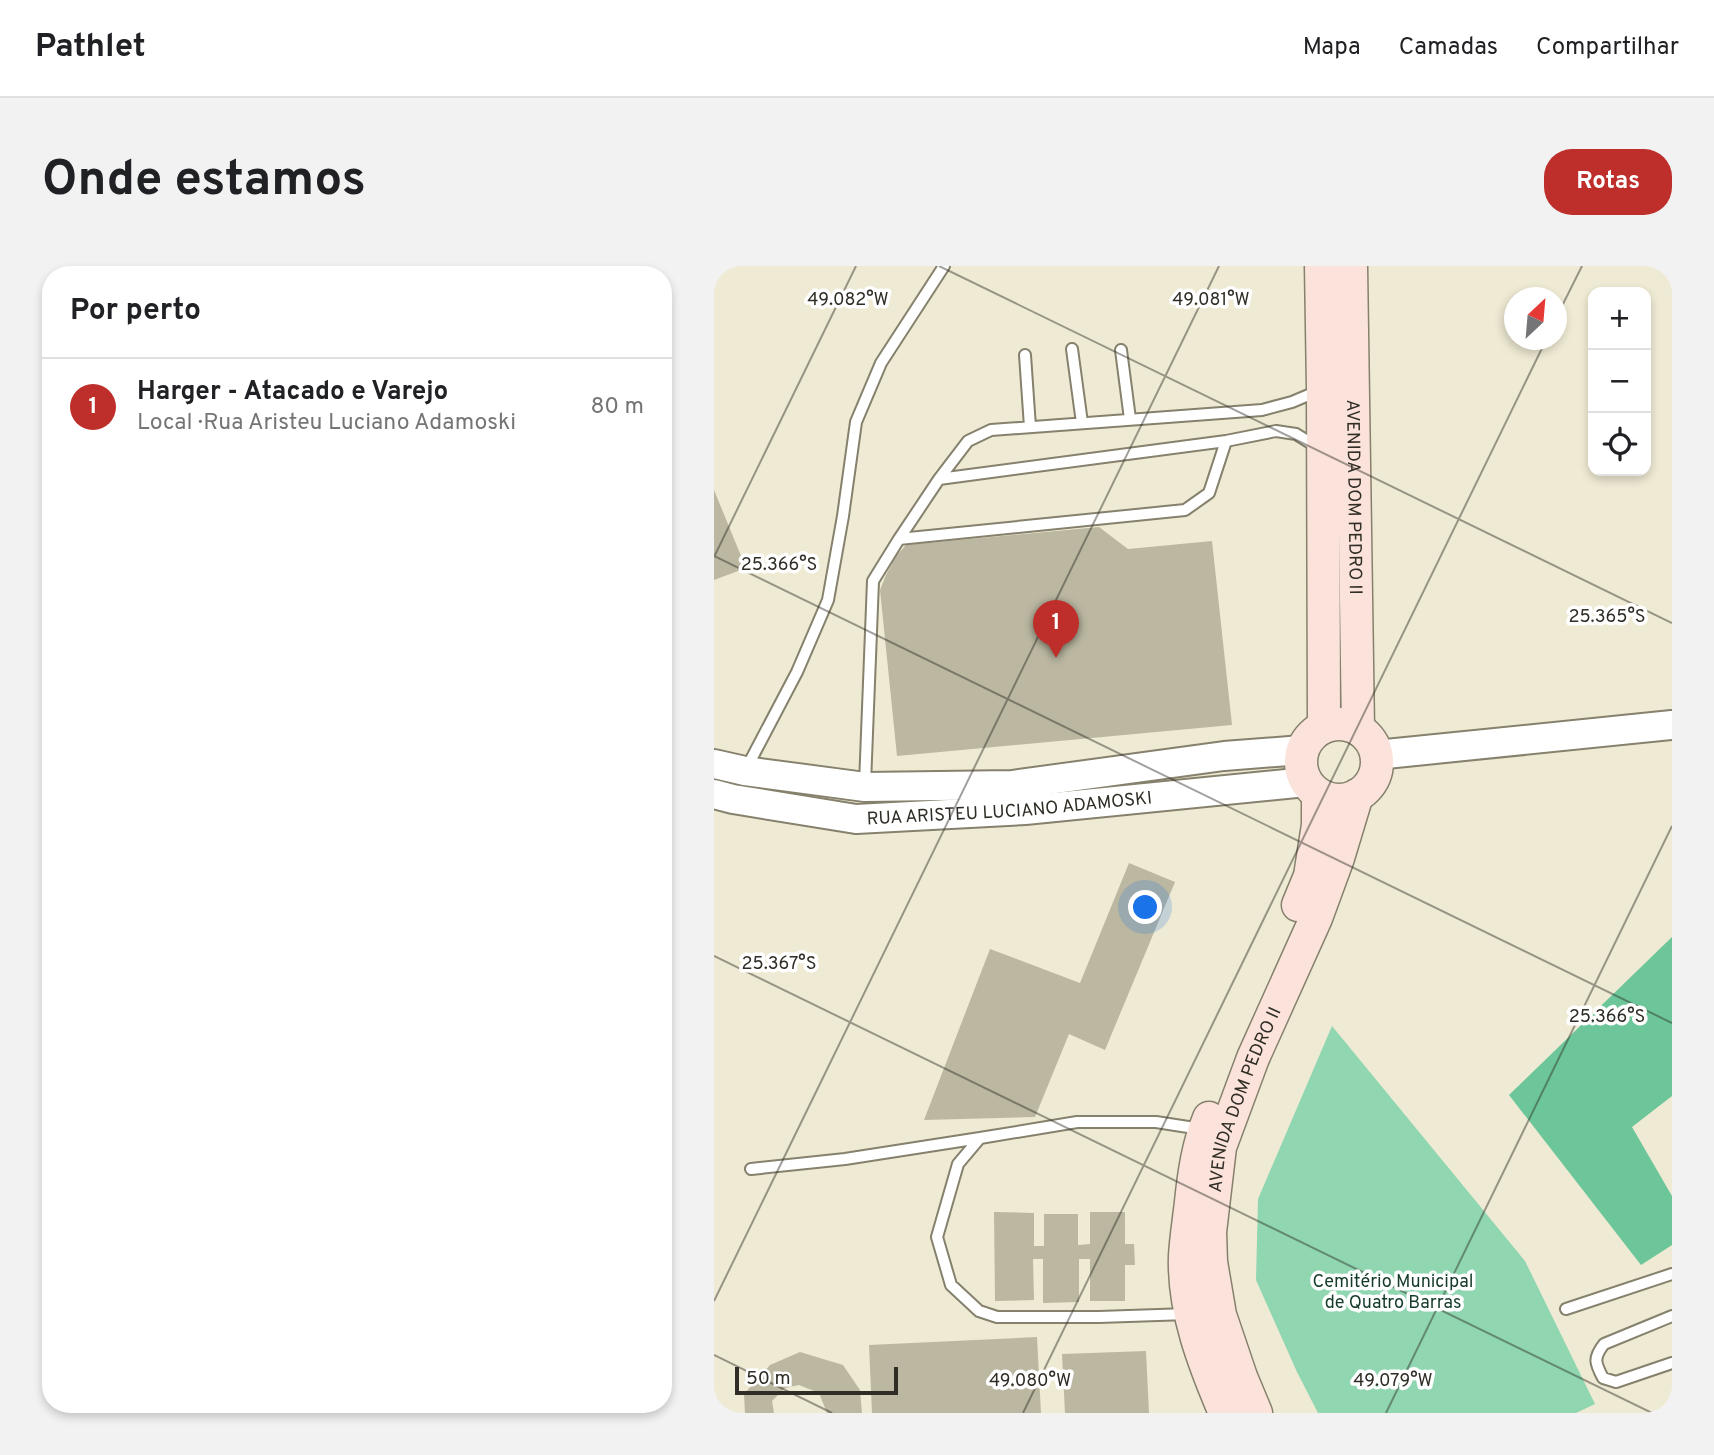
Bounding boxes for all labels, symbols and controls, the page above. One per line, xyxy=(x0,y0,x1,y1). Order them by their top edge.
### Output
text: Pathlet xyxy=(35,27,146,69)
text: Mapa xyxy=(1303,33,1361,63)
text: Camadas xyxy=(1399,33,1498,63)
text: Compartilhar xyxy=(1536,33,1679,63)
button: Rotas xyxy=(1544,149,1672,215)
text: Onde estamos xyxy=(42,151,366,213)
north arrow xyxy=(1504,287,1567,350)
map controls xyxy=(1588,287,1651,476)
button: + xyxy=(1588,287,1651,350)
text: 49.082°W xyxy=(807,289,889,312)
text: 49.081°W xyxy=(1172,289,1250,312)
text: Por perto xyxy=(70,293,201,330)
button: − xyxy=(1588,350,1651,413)
text: Harger - Atacado e Varejo xyxy=(137,376,448,409)
text: 1 xyxy=(88,393,98,422)
text: 80 m xyxy=(591,393,644,422)
street label: AVENIDA DOM PEDRO II xyxy=(1340,399,1366,595)
text: Local · Rua Aristeu Luciano Adamoski xyxy=(137,409,516,438)
button: locate xyxy=(1588,413,1651,476)
text: 25.366°S xyxy=(741,554,817,577)
pin: 1 xyxy=(1033,600,1079,658)
text: 25.365°S xyxy=(1568,606,1646,629)
street label: RUA ARISTEU LUCIANO ADAMOSKI xyxy=(866,787,1153,831)
your location xyxy=(1128,890,1162,924)
text: 25.367°S xyxy=(741,953,817,976)
street label: AVENIDA DOM PEDRO II xyxy=(1205,1004,1287,1194)
text: 25.366°S xyxy=(1569,1006,1645,1029)
park label: Cemitério Municipal de Quatro Barras xyxy=(1312,1271,1474,1315)
scale bar xyxy=(735,1364,898,1396)
text: 50 m xyxy=(746,1367,791,1391)
text: 49.080°W xyxy=(989,1370,1071,1393)
text: 49.079°W xyxy=(1353,1370,1433,1393)

